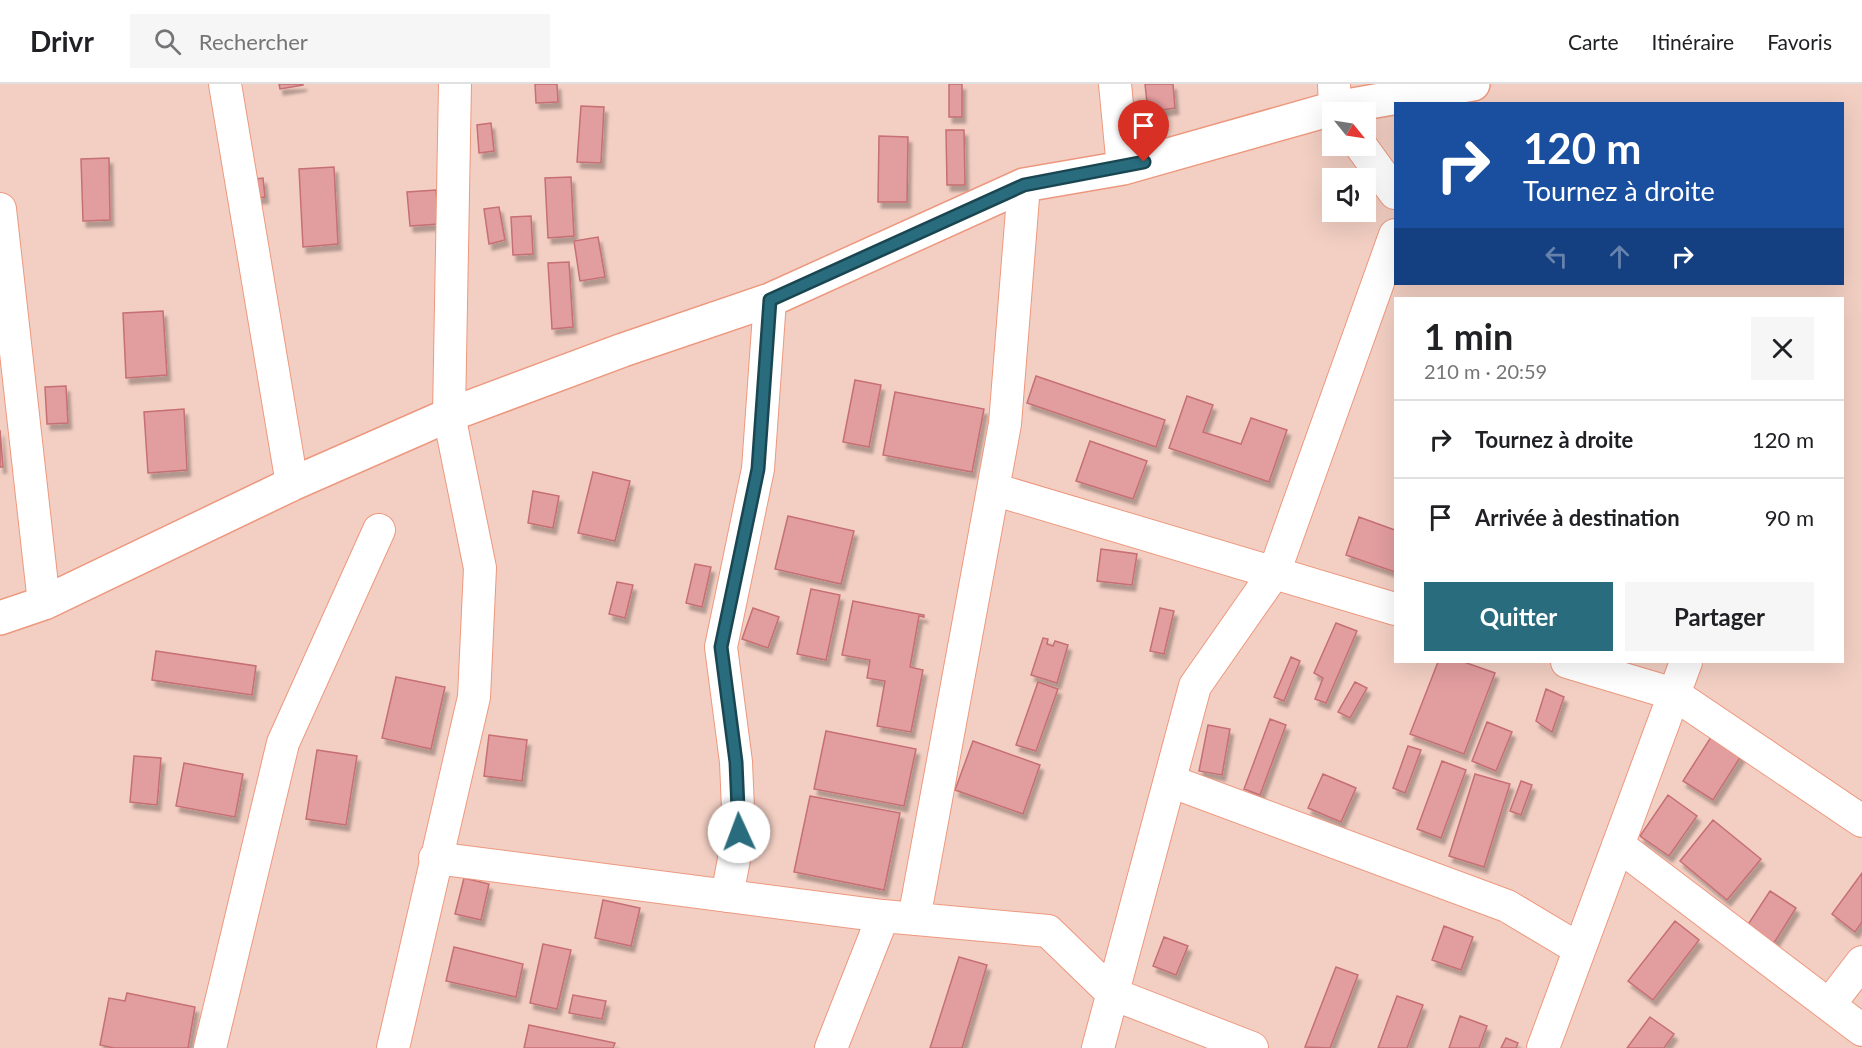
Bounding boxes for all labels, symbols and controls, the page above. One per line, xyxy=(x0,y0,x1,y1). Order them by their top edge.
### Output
search box xyxy=(130,14,550,68)
text: Drivr xyxy=(30,24,94,58)
icon: search xyxy=(151,25,184,58)
text: Rechercher xyxy=(199,28,308,55)
text: Carte xyxy=(1568,29,1619,54)
text: Itinéraire xyxy=(1652,29,1734,54)
text: Favoris xyxy=(1767,29,1832,54)
pin xyxy=(1118,100,1169,162)
north arrow xyxy=(1322,102,1376,156)
map controls xyxy=(1322,102,1376,222)
icon: arrive xyxy=(1127,109,1160,142)
text: 120 m xyxy=(1523,123,1641,173)
icon: right xyxy=(1424,126,1502,204)
button: sound xyxy=(1322,168,1376,222)
text: Tournez à droite xyxy=(1523,174,1715,207)
icon: left xyxy=(1540,240,1573,273)
icon: ahead xyxy=(1603,240,1636,273)
icon: right xyxy=(1666,240,1699,273)
text: 1 min xyxy=(1424,314,1513,358)
button: close xyxy=(1751,317,1814,380)
text: 210 m · 20:59 xyxy=(1424,359,1547,383)
icon: right xyxy=(1424,423,1457,456)
text: Tournez à droite xyxy=(1475,426,1633,453)
text: 120 m xyxy=(1752,426,1814,453)
icon: arrive xyxy=(1424,501,1457,534)
text: Arrivée à destination xyxy=(1475,504,1680,531)
text: 90 m xyxy=(1765,504,1814,531)
button: Quitter xyxy=(1424,582,1613,651)
button: Partager xyxy=(1625,582,1814,651)
position arrow xyxy=(707,800,771,864)

